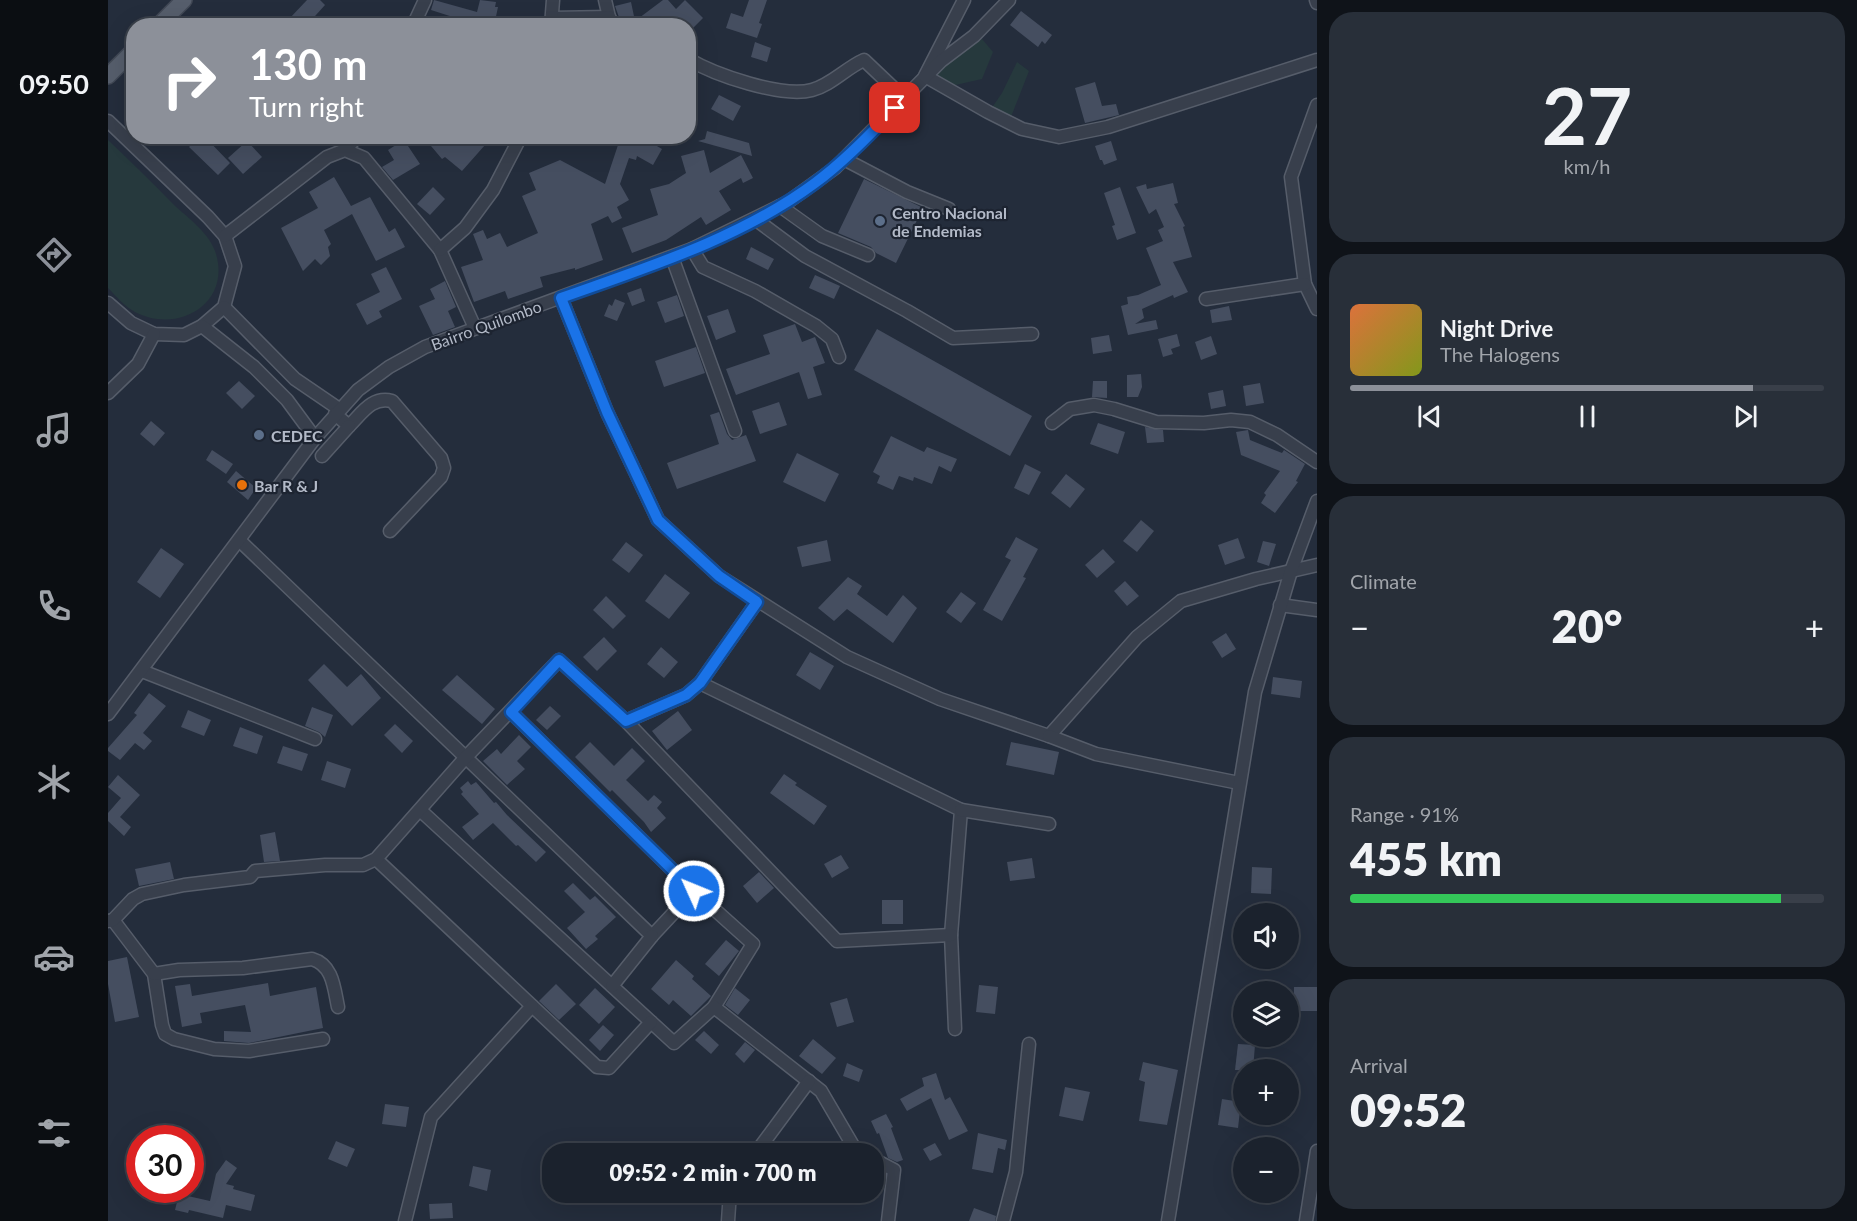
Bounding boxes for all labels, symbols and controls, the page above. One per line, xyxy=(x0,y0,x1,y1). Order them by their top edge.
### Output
text: 130 m xyxy=(249,39,367,89)
icon: right xyxy=(150,42,228,120)
text: 09:50 xyxy=(19,67,89,100)
text: 27 xyxy=(1542,68,1632,162)
pin xyxy=(869,82,920,133)
text: Turn right xyxy=(249,90,364,123)
icon: arrive xyxy=(878,91,911,124)
text: km/h xyxy=(1564,154,1610,178)
place label: Centro Nacional de Endemias xyxy=(892,203,1007,240)
marker: Centro Nacional de Endemias xyxy=(873,214,887,228)
icon: directions xyxy=(33,234,75,276)
street label: Bairro Quilombo xyxy=(428,296,544,354)
text: Night Drive xyxy=(1440,315,1553,342)
text: The Halogens xyxy=(1440,342,1560,366)
icon: previous xyxy=(1413,400,1446,433)
icon: pause xyxy=(1571,400,1604,433)
icon: next xyxy=(1729,400,1762,433)
icon: music xyxy=(33,409,75,451)
place label: CEDEC xyxy=(271,426,323,445)
marker: CEDEC xyxy=(252,428,266,442)
place label: Bar R & J xyxy=(254,476,318,495)
marker: Bar R & J xyxy=(235,478,249,492)
text: Climate xyxy=(1350,569,1417,593)
icon: phone xyxy=(33,585,75,627)
text: 20° xyxy=(1552,599,1622,653)
text: − xyxy=(1350,607,1369,647)
text: + xyxy=(1805,607,1824,647)
icon: climate xyxy=(33,761,75,803)
text: Range · 91% xyxy=(1350,802,1459,826)
text: 455 km xyxy=(1350,832,1502,886)
position arrow xyxy=(662,859,726,923)
map controls xyxy=(1233,903,1299,1203)
button: sound xyxy=(1233,903,1299,969)
icon: car xyxy=(33,936,75,978)
button: layers xyxy=(1233,981,1299,1047)
text: Arrival xyxy=(1350,1053,1408,1077)
button: + xyxy=(1233,1059,1299,1125)
text: 09:52 xyxy=(1350,1083,1466,1137)
icon: filters xyxy=(33,1112,75,1154)
speed limit sign: 30 xyxy=(126,1125,204,1203)
button: − xyxy=(1233,1137,1299,1203)
text: 09:52 · 2 min · 700 m xyxy=(610,1159,816,1186)

